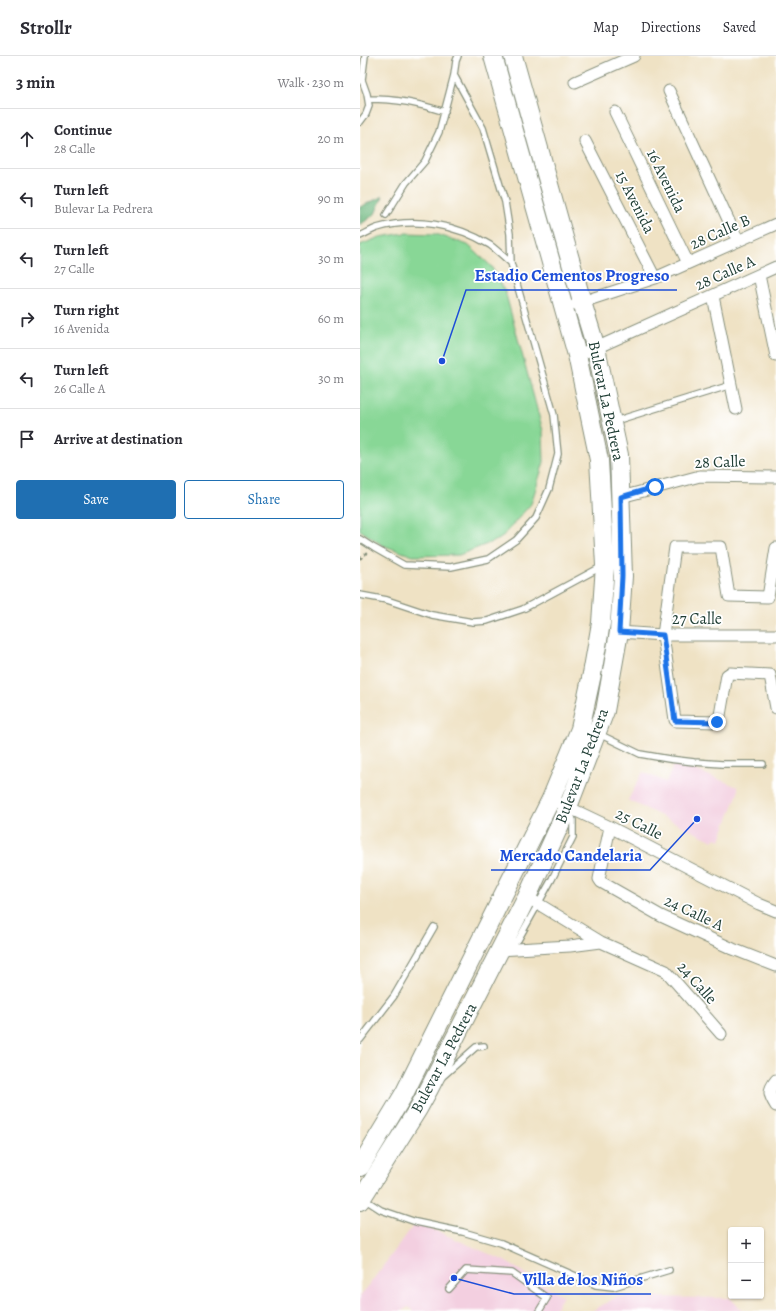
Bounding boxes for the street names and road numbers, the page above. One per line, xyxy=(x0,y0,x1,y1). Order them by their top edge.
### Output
street label: 16 Avenida xyxy=(641,145,691,217)
street label: 15 Avenida xyxy=(610,167,660,238)
street label: 28 Calle B xyxy=(686,209,754,255)
street label: 28 Calle A xyxy=(692,250,759,296)
street label: Bulevar La Pedrera xyxy=(583,339,630,464)
street label: 28 Calle xyxy=(694,450,746,474)
street label: 27 Calle xyxy=(672,608,722,630)
street label: Bulevar La Pedrera xyxy=(550,705,614,827)
street label: 25 Calle xyxy=(612,803,666,845)
street label: 24 Calle A xyxy=(661,890,728,937)
street label: 24 Calle xyxy=(672,957,722,1009)
street label: Bulevar La Pedrera xyxy=(406,998,483,1117)

